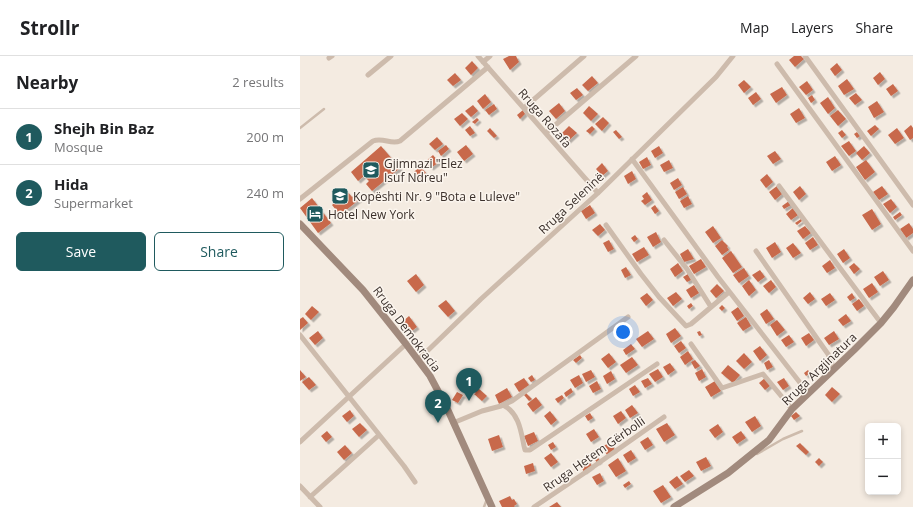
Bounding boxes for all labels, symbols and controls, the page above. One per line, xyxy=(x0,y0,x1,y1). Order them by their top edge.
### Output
text: Strollr xyxy=(20,15,79,41)
text: Map xyxy=(740,18,769,37)
text: Layers xyxy=(791,18,833,37)
text: Share xyxy=(855,18,893,37)
text: Nearby xyxy=(16,71,78,94)
text: 2 results xyxy=(232,73,284,91)
street label: Rruga Rozafa xyxy=(514,85,576,151)
text: Shejh Bin Baz xyxy=(54,118,154,138)
text: 1 xyxy=(25,128,33,146)
text: 200 m xyxy=(246,128,284,146)
text: Mosque xyxy=(54,138,103,156)
place label: Gjimnazi "Elez Isuf Ndreu" xyxy=(384,155,463,186)
school or university icon: Gjimnazi "Elez Isuf Ndreu" xyxy=(361,160,381,180)
street label: Rruga Seleninë xyxy=(535,168,608,238)
text: Hida xyxy=(54,174,89,194)
text: 2 xyxy=(25,184,33,202)
text: 240 m xyxy=(246,184,284,202)
school or university icon: Kopështi Nr. 9 "Bota e Luleve" xyxy=(330,186,350,206)
place label: Kopështi Nr. 9 "Bota e Luleve" xyxy=(353,188,520,205)
text: Supermarket xyxy=(54,194,133,212)
hotel icon: Hotel New York xyxy=(305,204,325,224)
place label: Hotel New York xyxy=(328,206,415,223)
button: Save xyxy=(16,232,146,271)
button: Share xyxy=(154,232,284,271)
street label: Rruga Demokracia xyxy=(369,283,445,375)
your location xyxy=(613,322,633,342)
street label: Rruga Argjinatura xyxy=(778,329,860,409)
pin: 1 xyxy=(456,368,482,401)
pin: 2 xyxy=(425,390,451,423)
street label: Rruga Hetem Gërbolli xyxy=(540,412,648,496)
map controls xyxy=(865,423,901,495)
button: + xyxy=(865,423,901,459)
button: − xyxy=(865,459,901,495)

